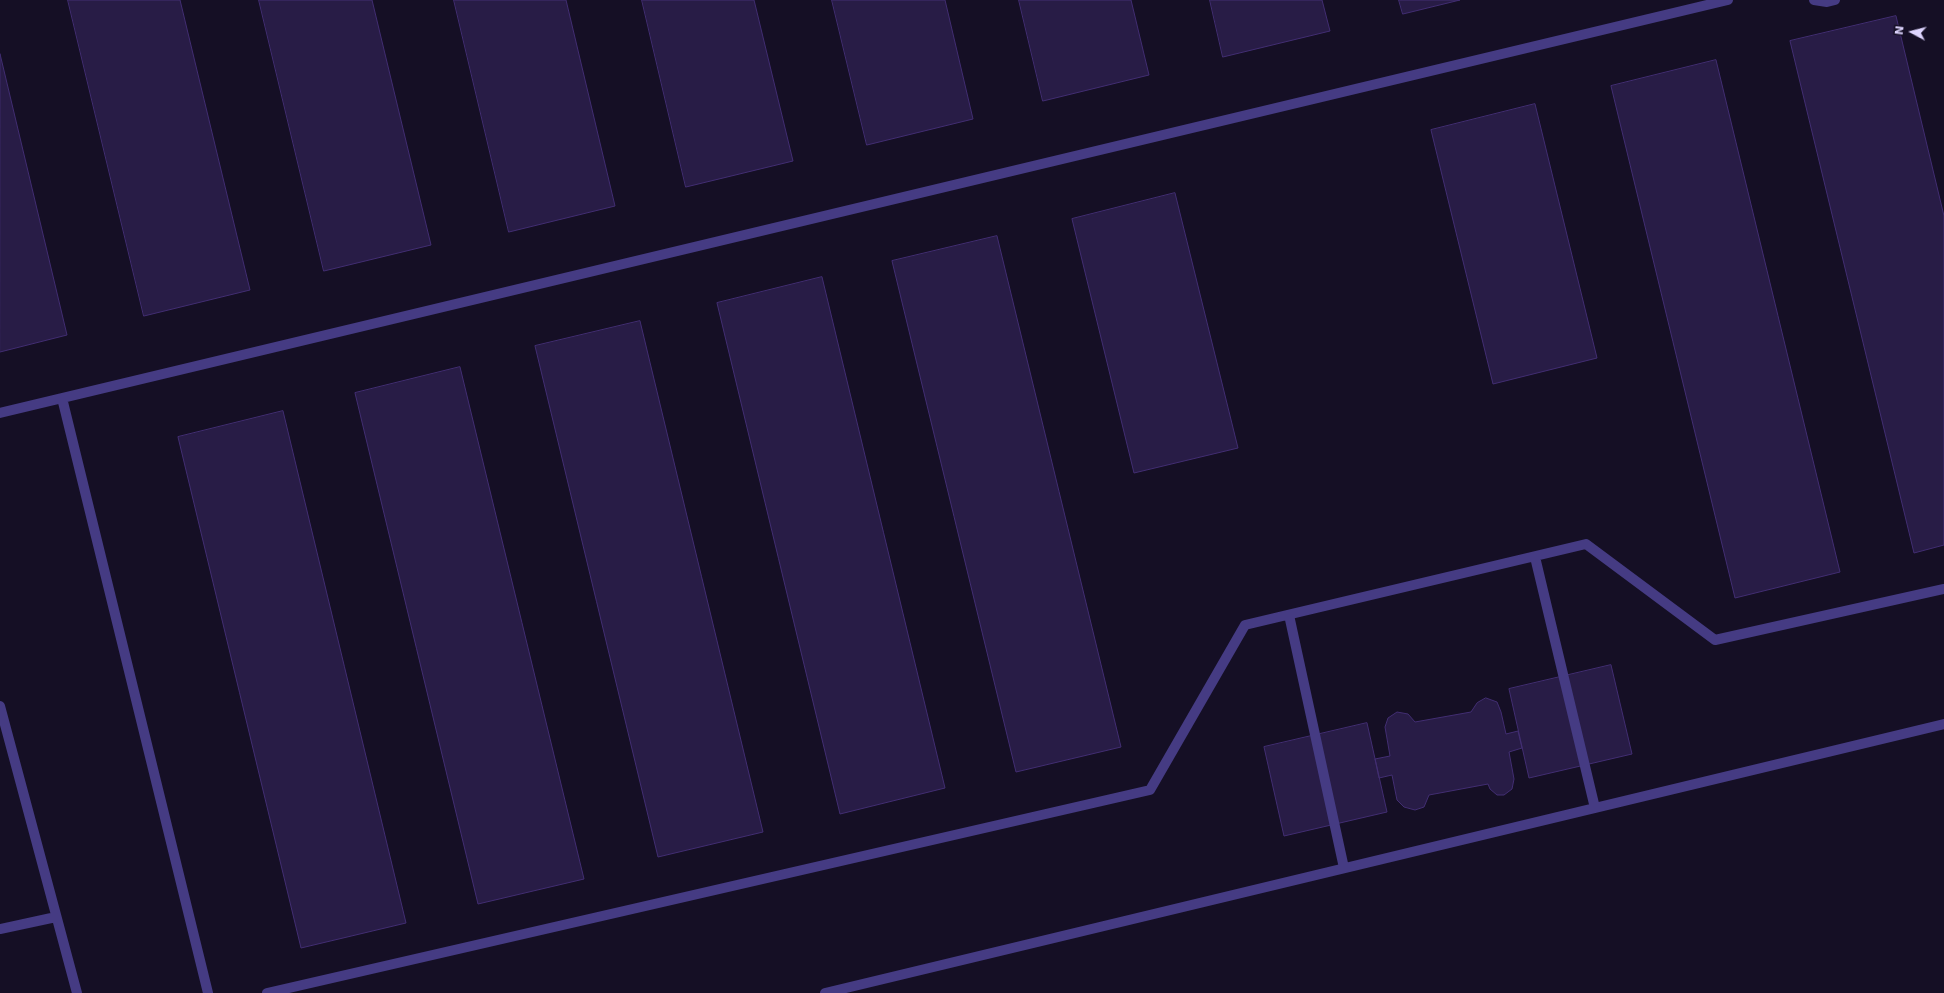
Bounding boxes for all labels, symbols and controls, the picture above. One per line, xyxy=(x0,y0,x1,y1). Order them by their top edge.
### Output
north arrow xyxy=(1892,12,1932,52)
text: N xyxy=(1893,25,1907,36)

